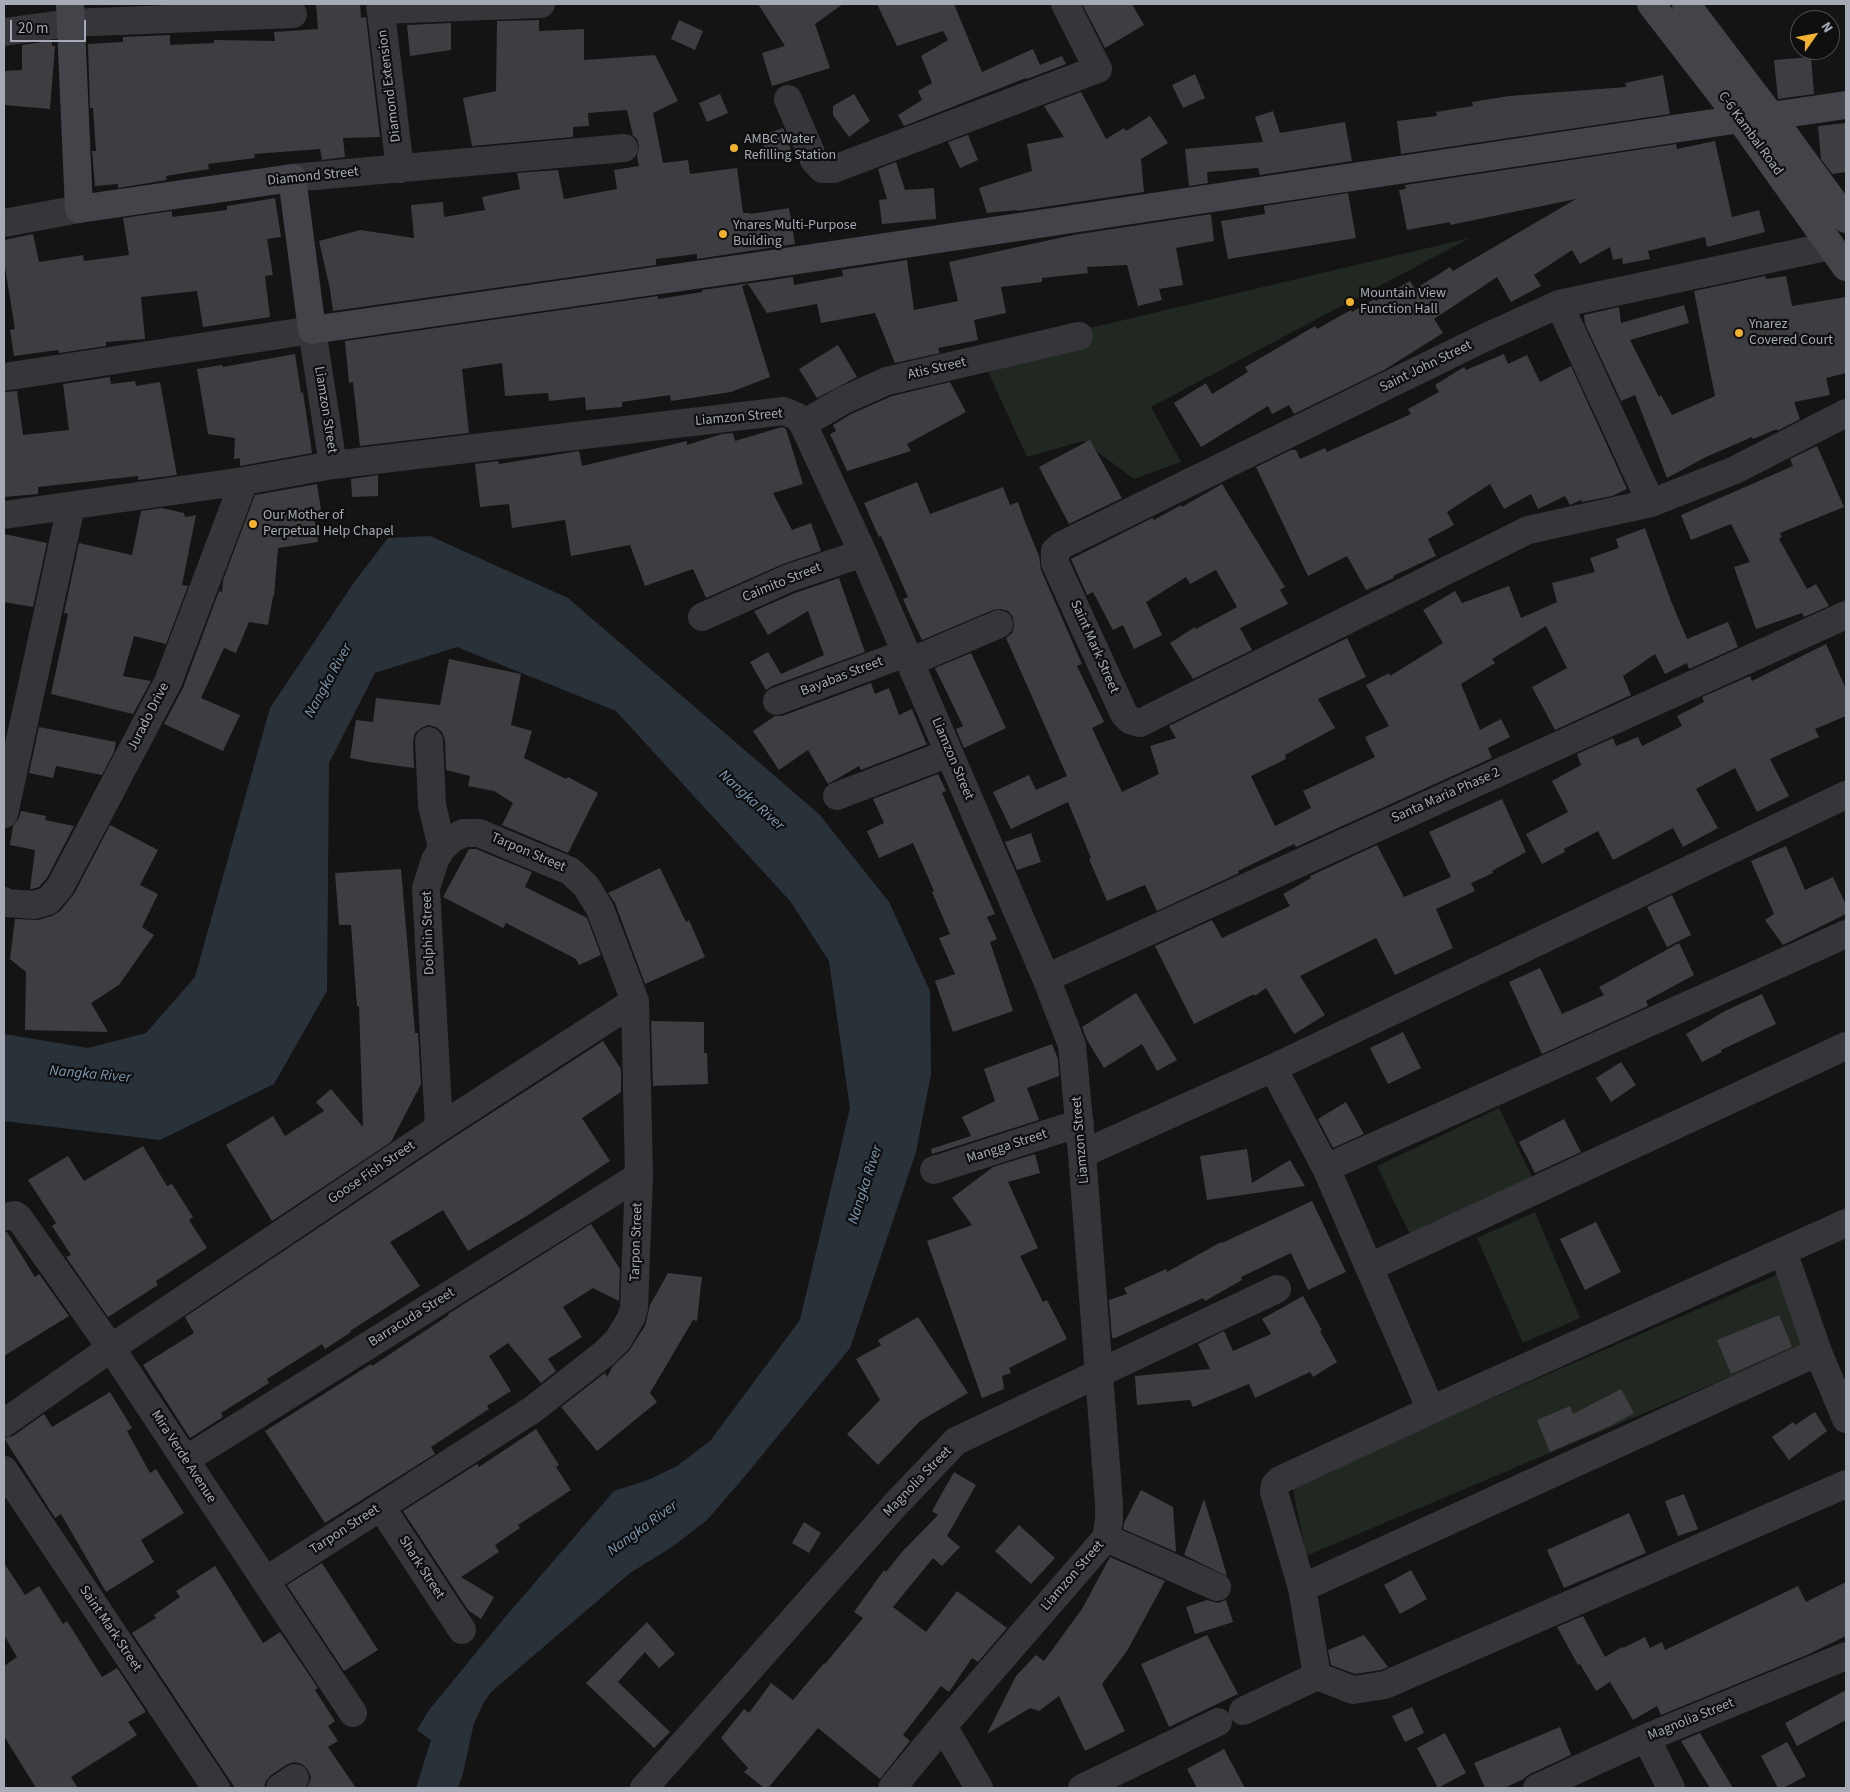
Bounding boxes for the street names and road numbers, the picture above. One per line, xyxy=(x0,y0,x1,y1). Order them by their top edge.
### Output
street label: Diamond Extension xyxy=(375,29,405,143)
street label: C-6 Kambal Road xyxy=(1714,89,1786,179)
street label: Diamond Street xyxy=(267,164,359,190)
street label: Saint John Street xyxy=(1377,337,1475,397)
street label: Atis Street xyxy=(906,354,968,384)
street label: Liamzon Street xyxy=(310,365,340,455)
street label: Liamzon Street xyxy=(695,406,783,430)
street label: Caimito Street xyxy=(740,560,824,606)
street label: Saint Mark Street xyxy=(1066,598,1122,696)
street label: Bayabas Street xyxy=(798,654,886,700)
street label: Jurado Drive xyxy=(125,680,173,754)
street label: Liamzon Street xyxy=(927,715,977,803)
street label: Santa Maria Phase 2 xyxy=(1389,765,1503,827)
street label: Tarpon Street xyxy=(488,830,568,876)
street label: Dolphin Street xyxy=(419,891,439,975)
street label: Liamzon Street xyxy=(1069,1096,1093,1184)
street label: Mangga Street xyxy=(965,1126,1049,1168)
street label: Goose Fish Street xyxy=(325,1138,419,1208)
street label: Tarpon Street xyxy=(627,1202,647,1282)
street label: Barracuda Street xyxy=(366,1285,458,1351)
street label: Mira Verde Avenue xyxy=(147,1407,219,1507)
street label: Magnolia Street xyxy=(880,1443,956,1521)
street label: Tarpon Street xyxy=(307,1501,383,1559)
street label: Shark Street xyxy=(394,1533,448,1603)
street label: Liamzon Street xyxy=(1038,1537,1108,1615)
street label: Saint Mark Street xyxy=(75,1583,145,1675)
street label: Magnolia Street xyxy=(1645,1695,1737,1745)

